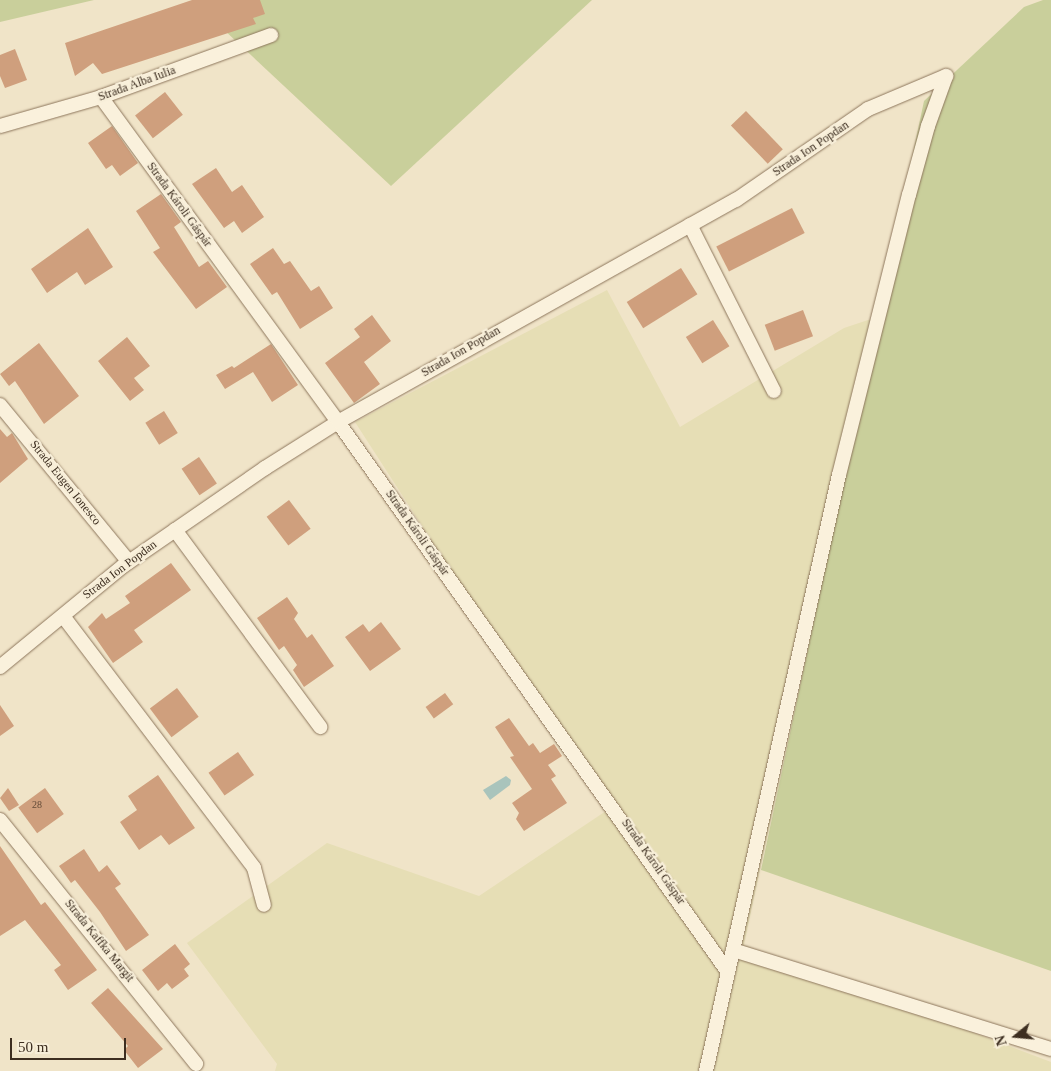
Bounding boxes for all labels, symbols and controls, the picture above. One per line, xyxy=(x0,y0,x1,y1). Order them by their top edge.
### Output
street label: Strada Alba Iulia xyxy=(96,63,178,105)
street label: Strada Ion Popdan xyxy=(770,118,852,180)
street label: Strada Károli Gáspár xyxy=(143,160,215,250)
street label: Strada Ion Popdan xyxy=(419,324,503,380)
street label: Strada Eugen Ionesco xyxy=(26,438,104,528)
street label: Strada Károli Gáspár xyxy=(382,487,452,579)
street label: Strada Ion Popdan xyxy=(80,538,160,602)
house number: 28 xyxy=(32,799,42,811)
street label: Strada Károli Gáspár xyxy=(618,816,688,908)
street label: Strada Kaffka Margit xyxy=(61,897,137,985)
north arrow xyxy=(991,1011,1041,1061)
scale bar xyxy=(12,1028,129,1060)
text: N xyxy=(993,1033,1010,1048)
text: 50 m xyxy=(18,1039,48,1055)

